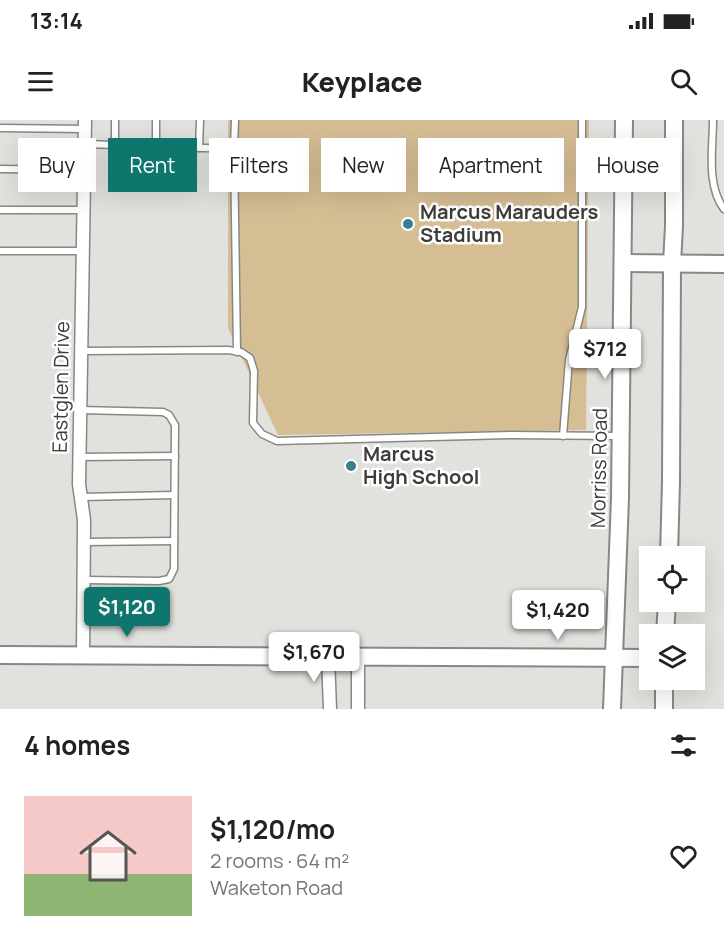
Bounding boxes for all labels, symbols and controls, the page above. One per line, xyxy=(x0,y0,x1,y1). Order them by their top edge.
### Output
text: 13:14 xyxy=(30,6,83,36)
text: Keyplace xyxy=(302,63,422,100)
icon: menu xyxy=(24,65,57,98)
icon: search xyxy=(667,65,700,98)
chip: Buy xyxy=(18,138,96,192)
chip: Rent xyxy=(108,138,197,192)
chip: Filters xyxy=(209,138,309,192)
chip: New xyxy=(321,138,406,192)
chip: Apartment xyxy=(418,138,564,192)
chip: House xyxy=(576,138,680,192)
place label: Marcus Marauders Stadium xyxy=(420,198,599,248)
marker: Marcus Marauders Stadium xyxy=(401,217,415,231)
street label: Eastglen Drive xyxy=(46,321,75,453)
pin: $712 xyxy=(569,329,641,380)
text: $712 xyxy=(583,335,627,362)
street label: Morriss Road xyxy=(584,408,613,528)
place label: Marcus High School xyxy=(363,440,479,490)
marker: Marcus High School xyxy=(344,459,358,473)
map controls xyxy=(639,546,705,690)
button: locate xyxy=(639,546,705,612)
pin: $1,120 xyxy=(78,587,176,638)
pin: $1,420 xyxy=(509,590,607,641)
text: $1,120 xyxy=(98,593,156,620)
text: $1,420 xyxy=(526,596,590,623)
button: layers xyxy=(639,624,705,690)
pin: $1,670 xyxy=(265,632,363,683)
text: $1,670 xyxy=(283,638,345,665)
text: 4 homes xyxy=(24,727,130,763)
icon: filters xyxy=(667,729,700,762)
text: $1,120/mo xyxy=(210,811,335,847)
icon: home xyxy=(72,820,144,892)
icon: heart xyxy=(667,840,700,873)
text: 2 rooms · 64 m² xyxy=(210,847,349,874)
text: Waketon Road xyxy=(210,874,343,901)

